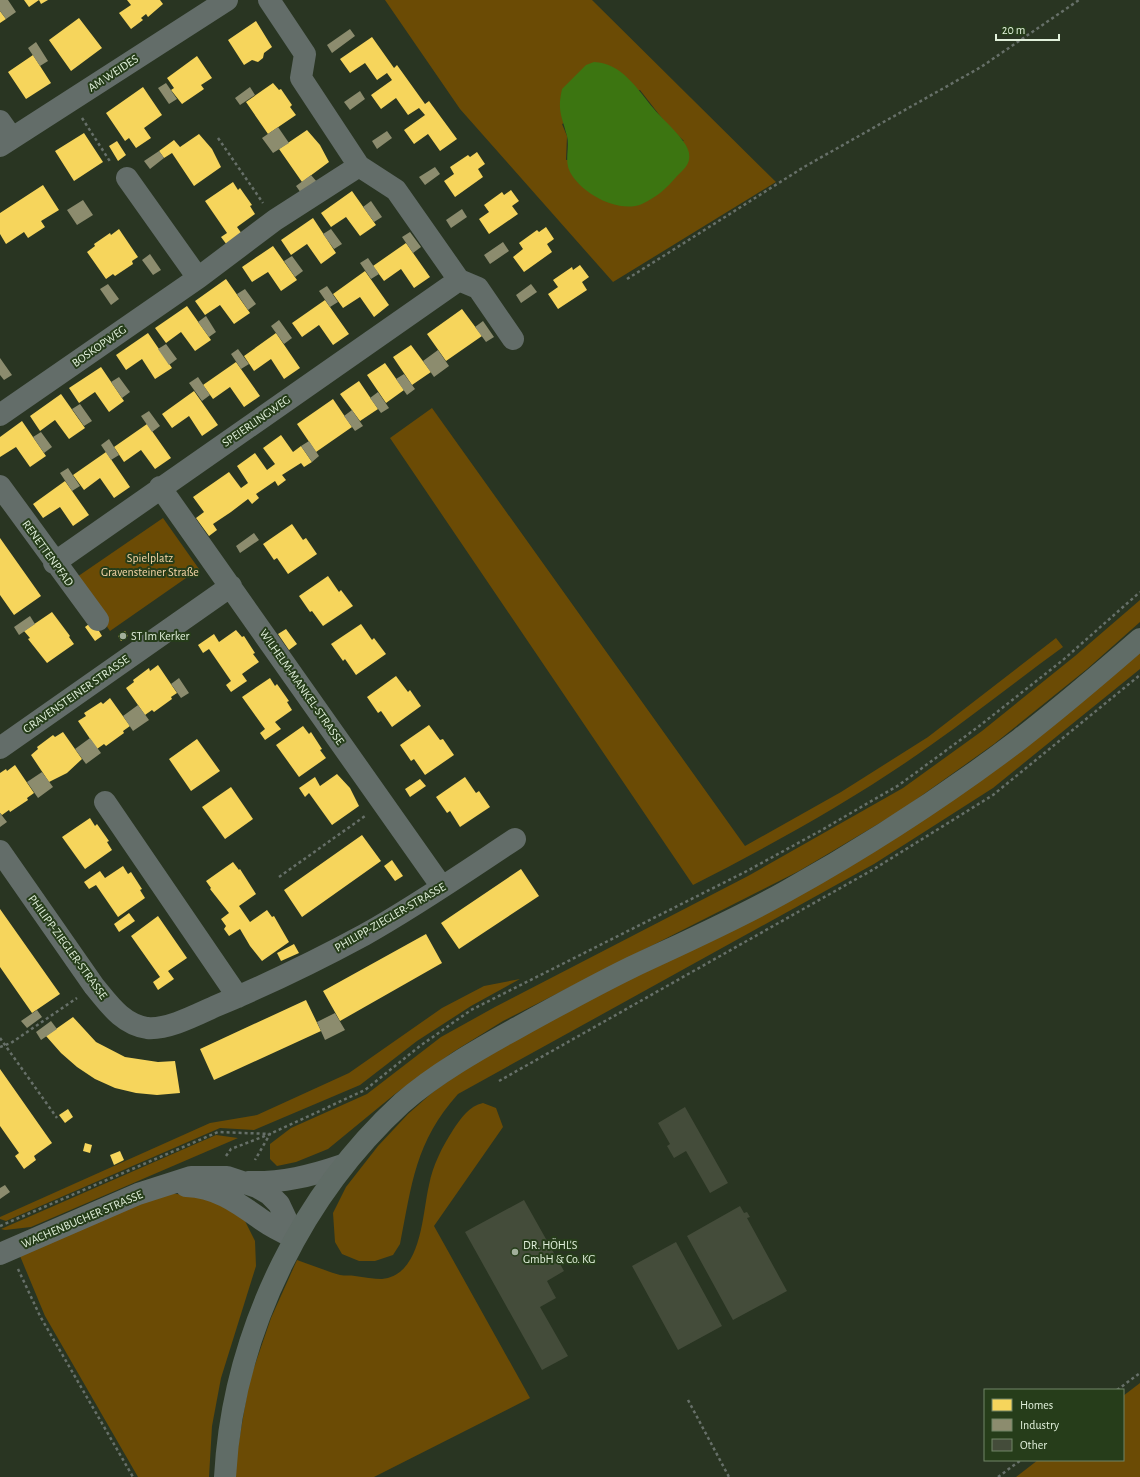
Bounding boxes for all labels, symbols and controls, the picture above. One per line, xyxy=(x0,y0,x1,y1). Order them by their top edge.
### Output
scale bar xyxy=(996,16,1059,42)
text: 20 m xyxy=(1002,24,1025,36)
street label: AM WEIDES xyxy=(86,52,141,94)
street label: BOSKOPWEG xyxy=(70,323,128,369)
street label: SPEIERLINGWEG xyxy=(220,393,292,449)
street label: RENETTENPFAD xyxy=(20,518,76,588)
park label: Spielplatz Gravensteiner Straße xyxy=(101,552,199,578)
street label: WILHELM-MANKEL-STRASSE xyxy=(257,627,347,747)
place label: ST Im Kerker xyxy=(131,630,190,642)
marker: ST Im Kerker xyxy=(118,631,128,641)
street label: GRAVENSTEINER STRASSE xyxy=(21,653,131,735)
street label: PHILIPP-ZIEGLER-STRASSE xyxy=(332,880,448,954)
street label: PHILIPP-ZIEGLER-STRASSE xyxy=(26,893,110,1002)
street label: WACHENBUCHER STRASSE xyxy=(20,1188,145,1250)
place label: DR. HÖHL'S GmbH & Co. KG xyxy=(523,1238,596,1265)
marker: DR. HÖHL'S GmbH & Co. KG xyxy=(510,1247,520,1257)
legend xyxy=(984,1389,1124,1461)
text: Homes xyxy=(1020,1399,1053,1411)
text: Industry xyxy=(1020,1419,1059,1432)
text: Other xyxy=(1020,1439,1047,1451)

